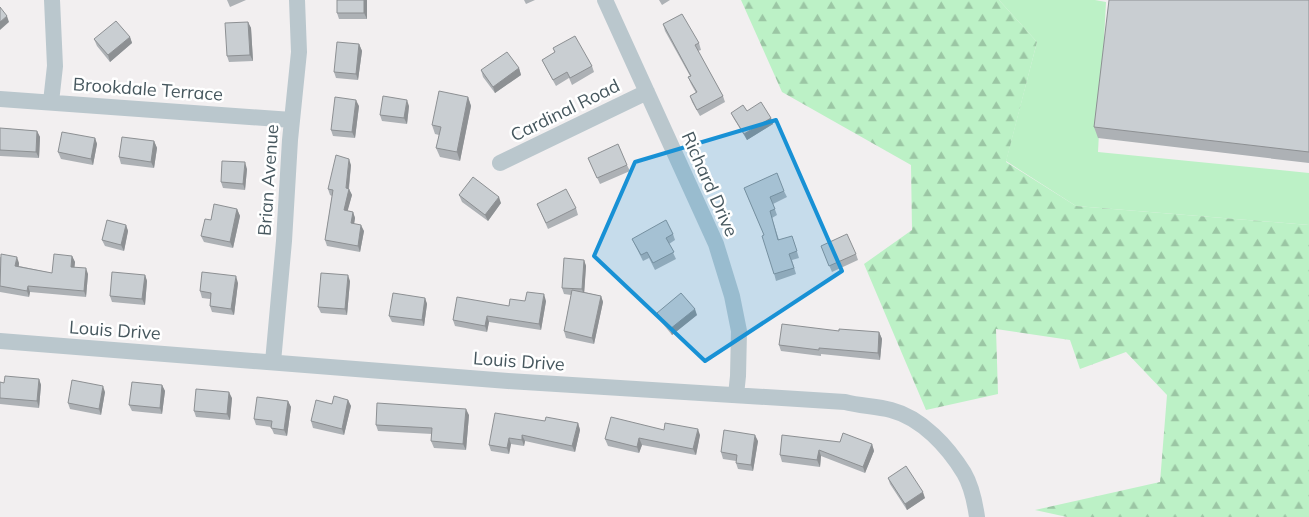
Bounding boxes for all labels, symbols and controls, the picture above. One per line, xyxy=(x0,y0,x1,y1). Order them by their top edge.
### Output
street label: Brookdale Terrace xyxy=(72,72,224,106)
street label: Cardinal Road xyxy=(507,74,623,146)
street label: Brian Avenue xyxy=(253,123,283,237)
street label: Richard Drive xyxy=(677,128,743,240)
street label: Louis Drive xyxy=(68,315,162,345)
street label: Louis Drive xyxy=(472,346,566,376)

